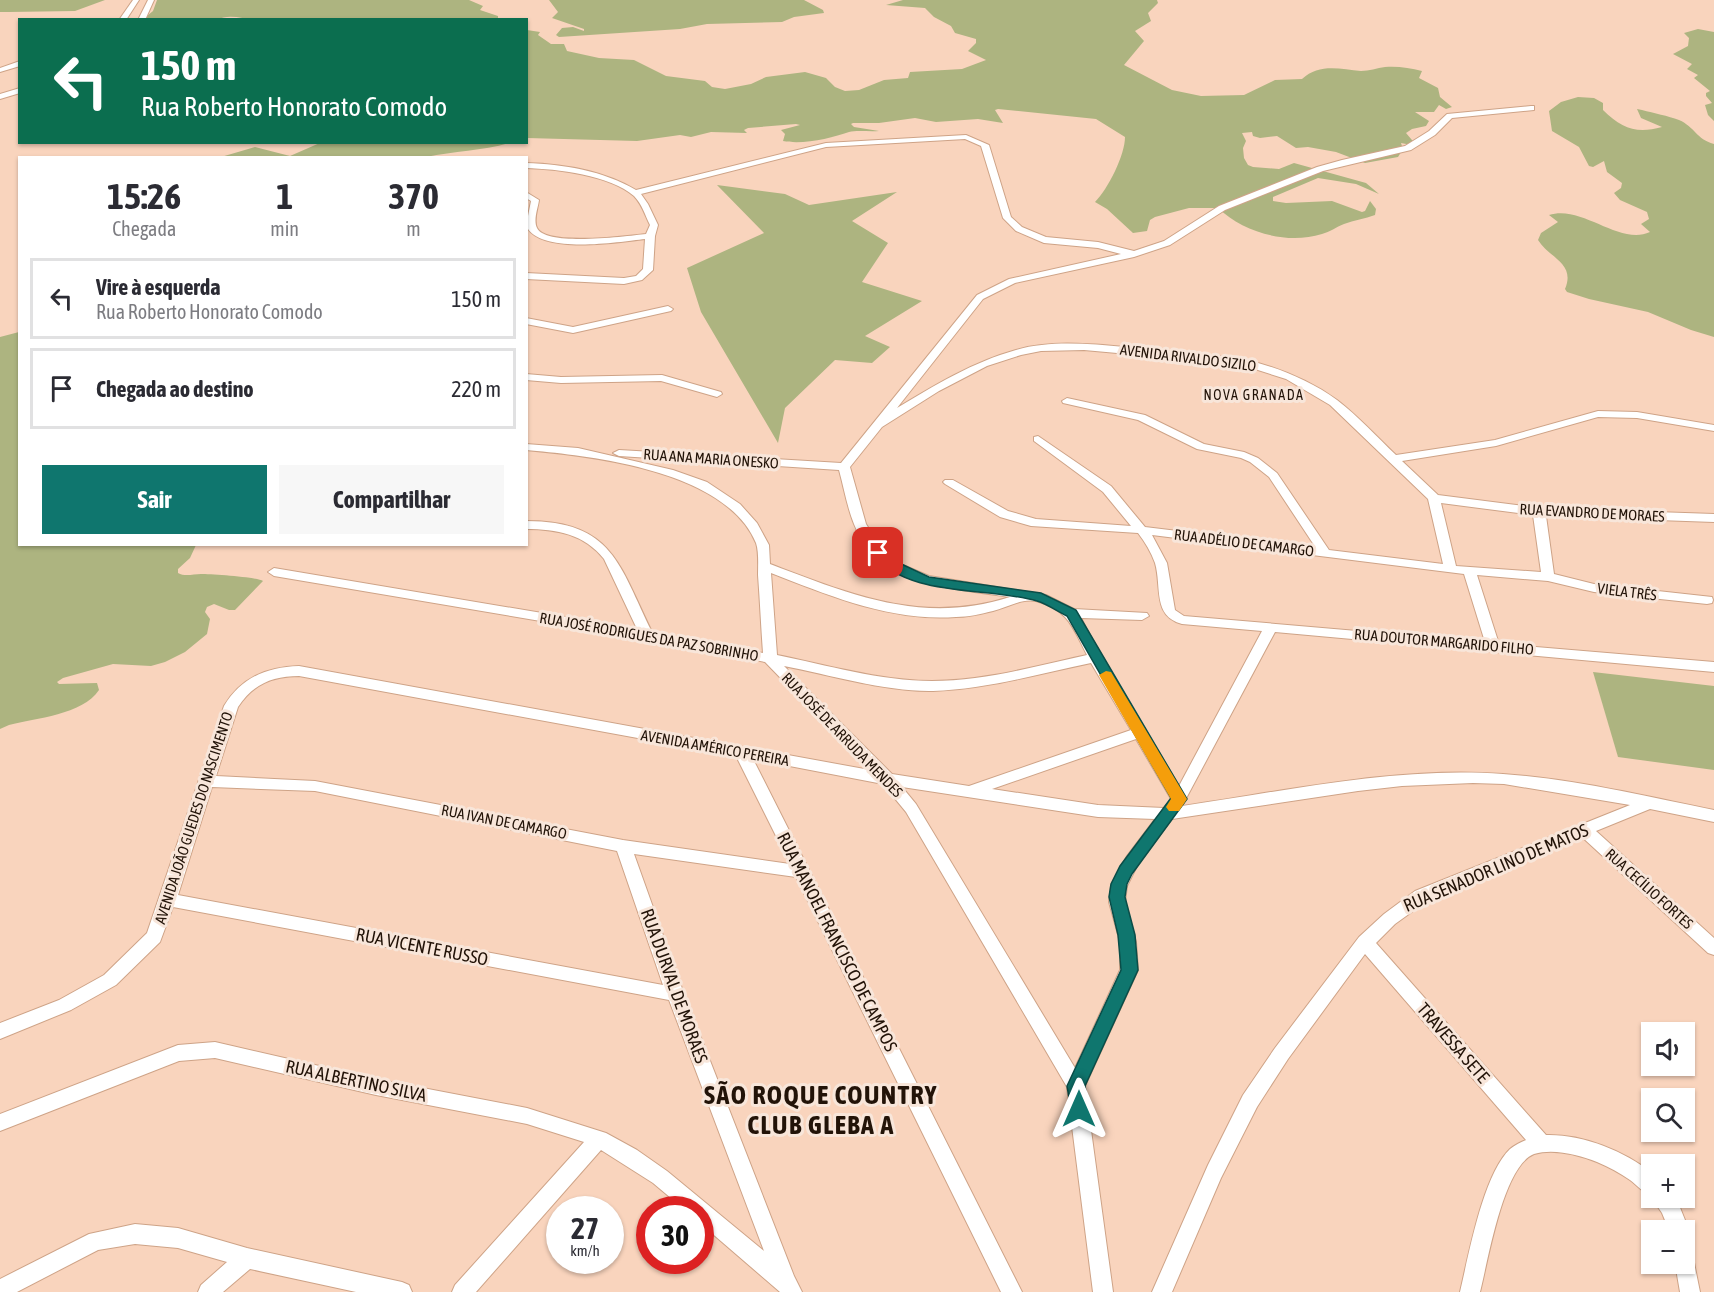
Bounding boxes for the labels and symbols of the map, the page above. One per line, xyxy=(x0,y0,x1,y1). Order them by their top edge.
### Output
street label: AVENIDA RIVALDO SIZILO xyxy=(1119,341,1257,374)
district label: NOVA GRANADA xyxy=(1204,387,1304,403)
street label: RUA ANA MARIA ONESKO xyxy=(643,445,779,472)
street label: RUA EVANDRO DE MORAES xyxy=(1519,500,1665,525)
street label: RUA ADÉLIO DE CAMARGO xyxy=(1173,525,1315,560)
pin xyxy=(852,527,903,578)
street label: VIELA TRÊS xyxy=(1596,579,1658,604)
street label: RUA JOSÉ RODRIGUES DA PAZ SOBRINHO xyxy=(538,609,760,664)
street label: RUA DOUTOR MARGARIDO FILHO xyxy=(1354,625,1535,658)
street label: RUA JOSÉ DE ARRUDA MENDES xyxy=(778,669,906,800)
street label: AVENIDA JOÃO GUEDES DO NASCIMENTO xyxy=(151,709,236,926)
street label: AVENIDA AMÉRICO PEREIRA xyxy=(640,726,791,769)
street label: RUA IVAN DE CAMARGO xyxy=(440,801,568,842)
street label: RUA SENADOR LINO DE MATOS xyxy=(1400,819,1592,916)
street label: RUA MANOEL FRANCISCO DE CAMPOS xyxy=(773,829,902,1055)
street label: RUA CECÍLIO FORTES xyxy=(1602,845,1696,932)
street label: RUA DURVAL DE MORAES xyxy=(637,906,712,1066)
street label: RUA VICENTE RUSSO xyxy=(354,923,490,970)
street label: TRAVESSA SETE xyxy=(1413,998,1494,1087)
street label: RUA ALBERTINO SILVA xyxy=(284,1055,429,1106)
position arrow xyxy=(1047,1077,1111,1141)
district label: SÃO ROQUE COUNTRY CLUB GLEBA A xyxy=(704,1080,938,1140)
speed limit sign: 30 xyxy=(636,1196,714,1274)

